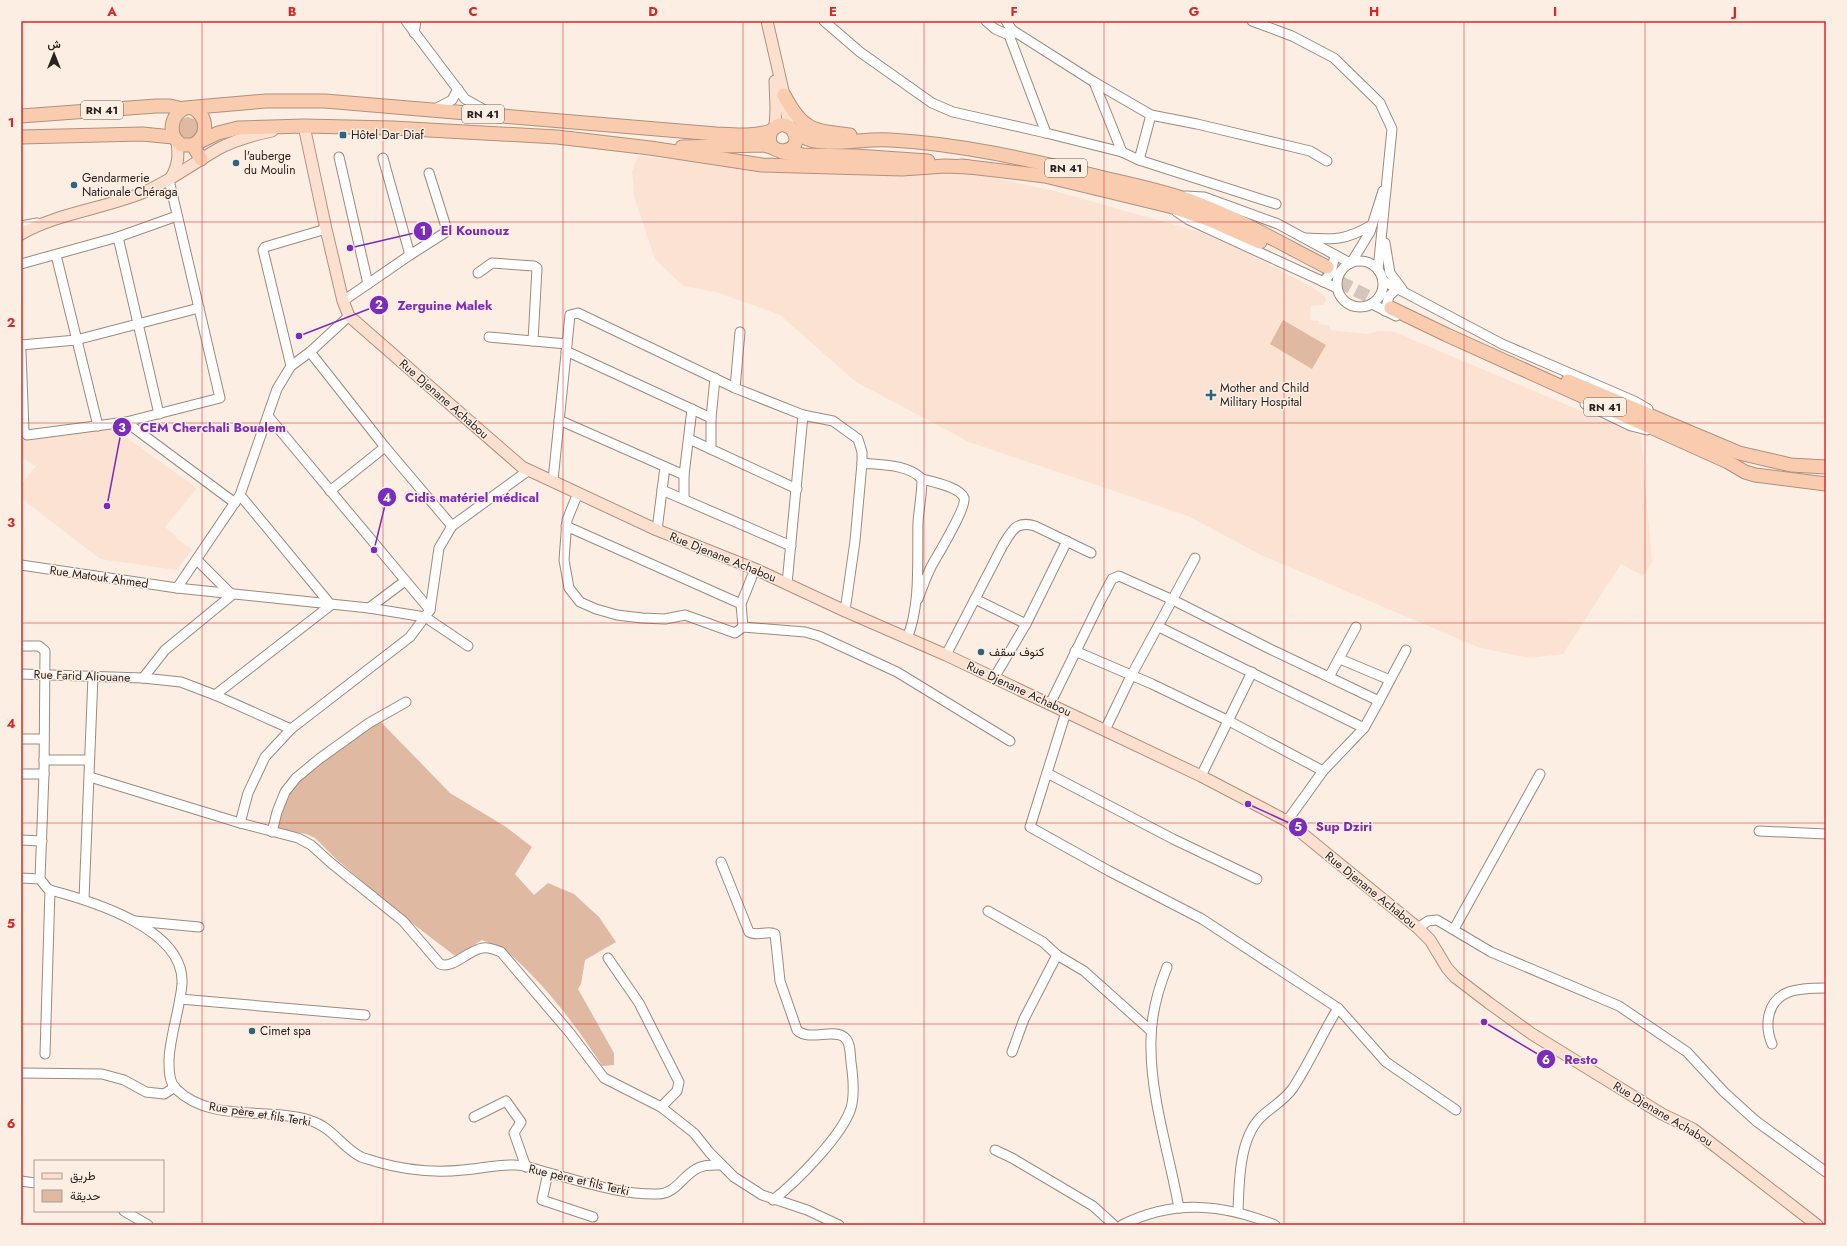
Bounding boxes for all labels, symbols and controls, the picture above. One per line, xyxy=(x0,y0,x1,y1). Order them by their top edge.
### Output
text: A xyxy=(106,2,117,21)
text: B xyxy=(288,2,297,21)
text: C xyxy=(468,2,478,21)
text: D xyxy=(648,2,658,21)
text: E xyxy=(829,2,837,21)
text: F xyxy=(1010,2,1018,21)
text: G xyxy=(1189,2,1200,21)
text: H xyxy=(1369,2,1379,21)
text: I xyxy=(1553,2,1557,21)
text: J xyxy=(1730,2,1737,21)
north arrow xyxy=(34,34,74,74)
text: ش xyxy=(47,36,61,52)
road number: RN 41 xyxy=(81,101,123,119)
road number: RN 41 xyxy=(462,105,504,123)
text: 1 xyxy=(8,113,14,132)
place label: Hôtel Dar Diaf xyxy=(351,126,424,144)
marker: Hôtel Dar Diaf xyxy=(338,130,348,140)
place label: l'auberge du Moulin xyxy=(244,147,296,179)
marker: l'auberge du Moulin xyxy=(231,158,241,168)
road number: RN 41 xyxy=(1045,159,1087,177)
place label: Gendarmerie Nationale Chéraga xyxy=(82,169,178,201)
marker: Gendarmerie Nationale Chéraga xyxy=(69,180,79,190)
callout: El Kounouz xyxy=(413,218,517,243)
text: El Kounouz xyxy=(441,221,509,240)
text: 1 xyxy=(420,222,426,240)
callout: Zerguine Malek xyxy=(369,293,500,318)
text: 2 xyxy=(375,296,383,314)
text: Zerguine Malek xyxy=(397,296,493,315)
text: 2 xyxy=(7,313,15,332)
street label: Rue Djenane Achabou xyxy=(395,355,493,443)
place label: Mother and Child Military Hospital xyxy=(1220,379,1309,411)
marker: Mother and Child Military Hospital xyxy=(1205,389,1217,401)
road number: RN 41 xyxy=(1584,398,1626,416)
callout: CEM Cherchali Boualem xyxy=(112,415,294,440)
text: CEM Cherchali Boualem xyxy=(140,418,286,437)
text: 3 xyxy=(118,419,126,437)
callout: Cidis matériel médical xyxy=(377,485,547,510)
text: Cidis matériel médical xyxy=(405,488,539,507)
text: 4 xyxy=(383,489,391,507)
text: 3 xyxy=(7,513,15,532)
street label: Rue Djenane Achabou xyxy=(667,527,779,587)
street label: Rue Matouk Ahmed xyxy=(48,561,150,593)
place label: كنوف سقف xyxy=(989,643,1044,661)
marker: كنوف سقف xyxy=(976,647,986,657)
street label: Rue Djenane Achabou xyxy=(964,657,1074,721)
street label: Rue Farid Aliouane xyxy=(33,665,131,687)
text: 4 xyxy=(6,714,16,733)
callout: Sup Dziri xyxy=(1288,814,1381,839)
text: Sup Dziri xyxy=(1316,817,1372,836)
text: 5 xyxy=(1294,818,1302,836)
street label: Rue Djenane Achabou xyxy=(1321,847,1421,933)
text: 5 xyxy=(7,914,15,933)
place label: Cimet spa xyxy=(260,1022,311,1040)
marker: Cimet spa xyxy=(247,1026,257,1036)
callout: Resto xyxy=(1536,1047,1606,1072)
text: Resto xyxy=(1564,1050,1598,1069)
text: 6 xyxy=(1542,1051,1550,1069)
street label: Rue Djenane Achabou xyxy=(1610,1077,1716,1151)
street label: Rue père et fils Terki xyxy=(208,1097,312,1131)
text: 6 xyxy=(7,1114,16,1133)
legend xyxy=(34,1160,164,1212)
street label: Rue père et fils Terki xyxy=(527,1160,631,1200)
text: طريق xyxy=(70,1167,96,1185)
text: حديقة xyxy=(70,1187,100,1205)

